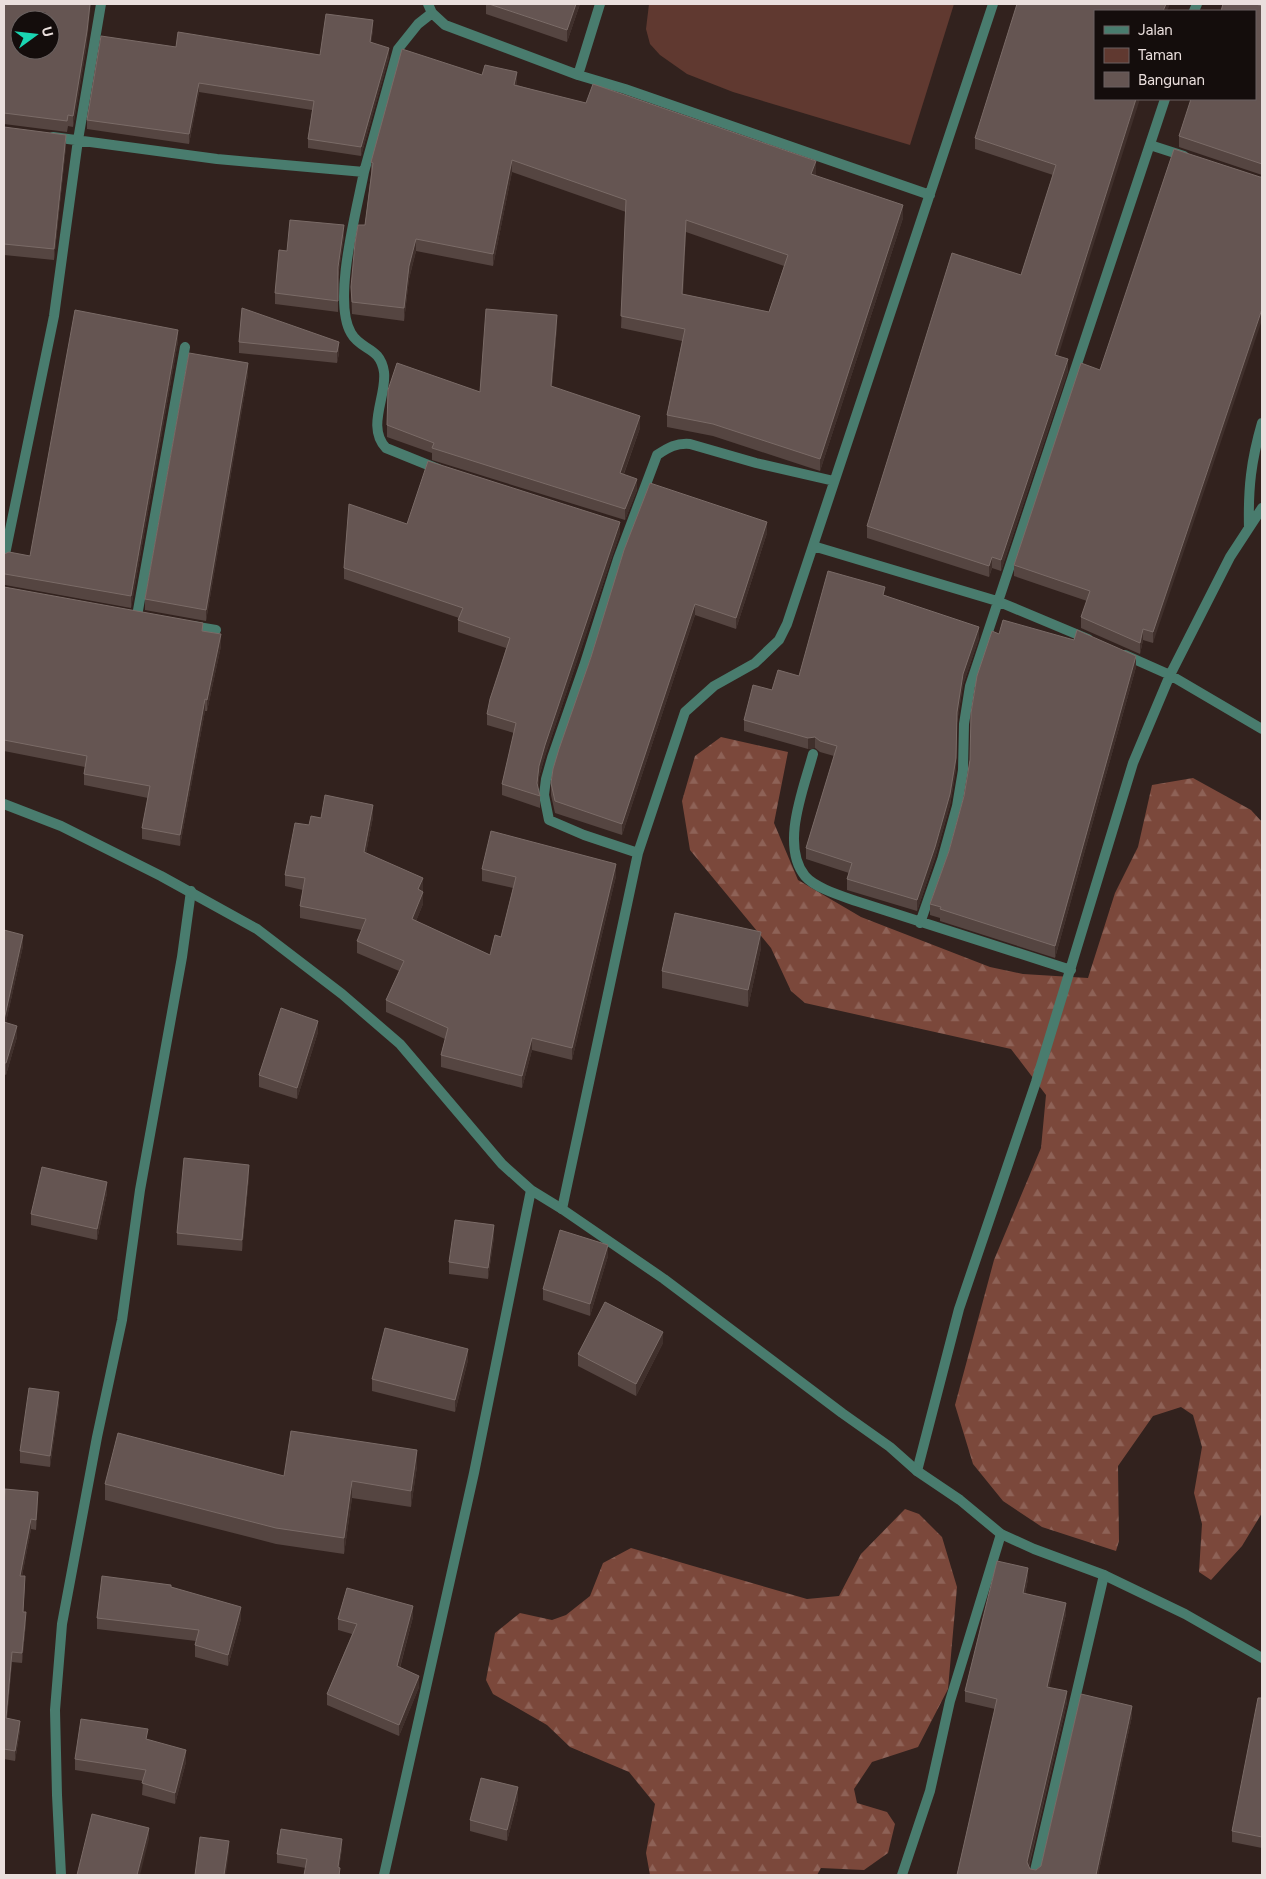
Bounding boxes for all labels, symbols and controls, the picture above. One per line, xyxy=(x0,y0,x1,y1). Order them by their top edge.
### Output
north arrow xyxy=(10,10,60,60)
legend xyxy=(1094,10,1256,100)
text: Jalan xyxy=(1138,21,1173,39)
text: U xyxy=(38,25,57,39)
text: Taman xyxy=(1138,46,1182,64)
text: Bangunan xyxy=(1138,71,1205,89)

